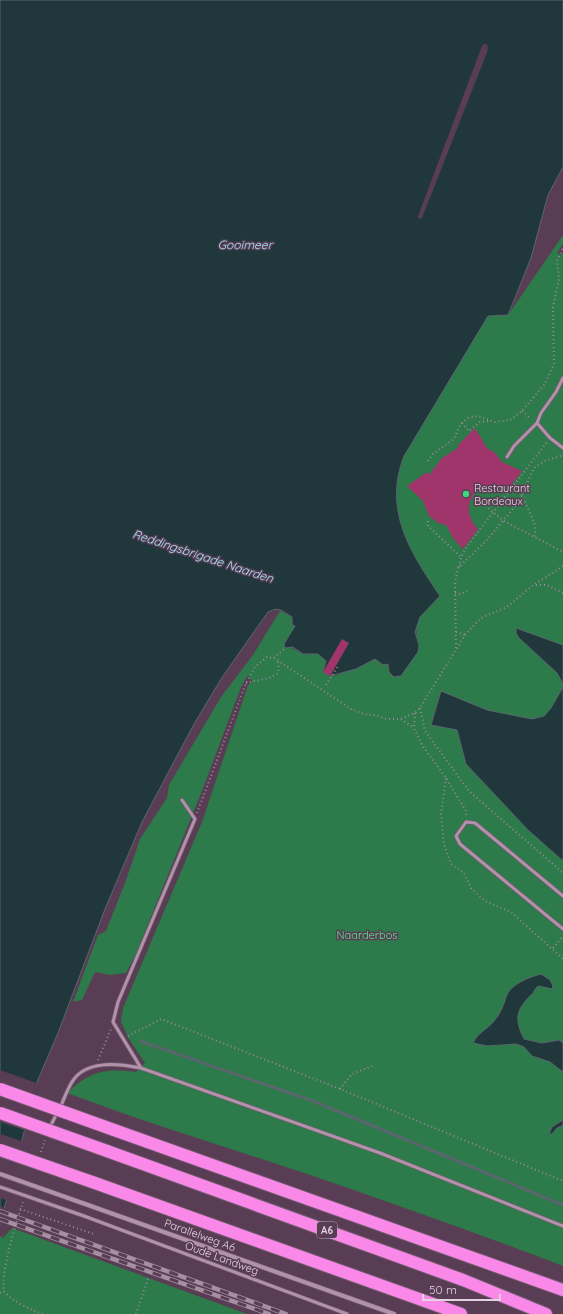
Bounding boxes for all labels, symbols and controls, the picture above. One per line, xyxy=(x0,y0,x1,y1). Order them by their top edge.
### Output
water label: Gooimeer xyxy=(218,237,274,252)
place label: Restaurant Bordeaux xyxy=(474,481,530,508)
marker: Restaurant Bordeaux xyxy=(461,489,471,499)
water label: Reddingsbrigade Naarden xyxy=(131,526,276,586)
park label: Naarderbos xyxy=(336,928,398,942)
street label: Parallelweg A6 xyxy=(162,1216,238,1254)
road number: A6 xyxy=(317,1222,337,1238)
street label: Oude Landweg xyxy=(183,1238,261,1278)
scale bar xyxy=(423,1276,500,1302)
text: 50 m xyxy=(429,1282,457,1297)

